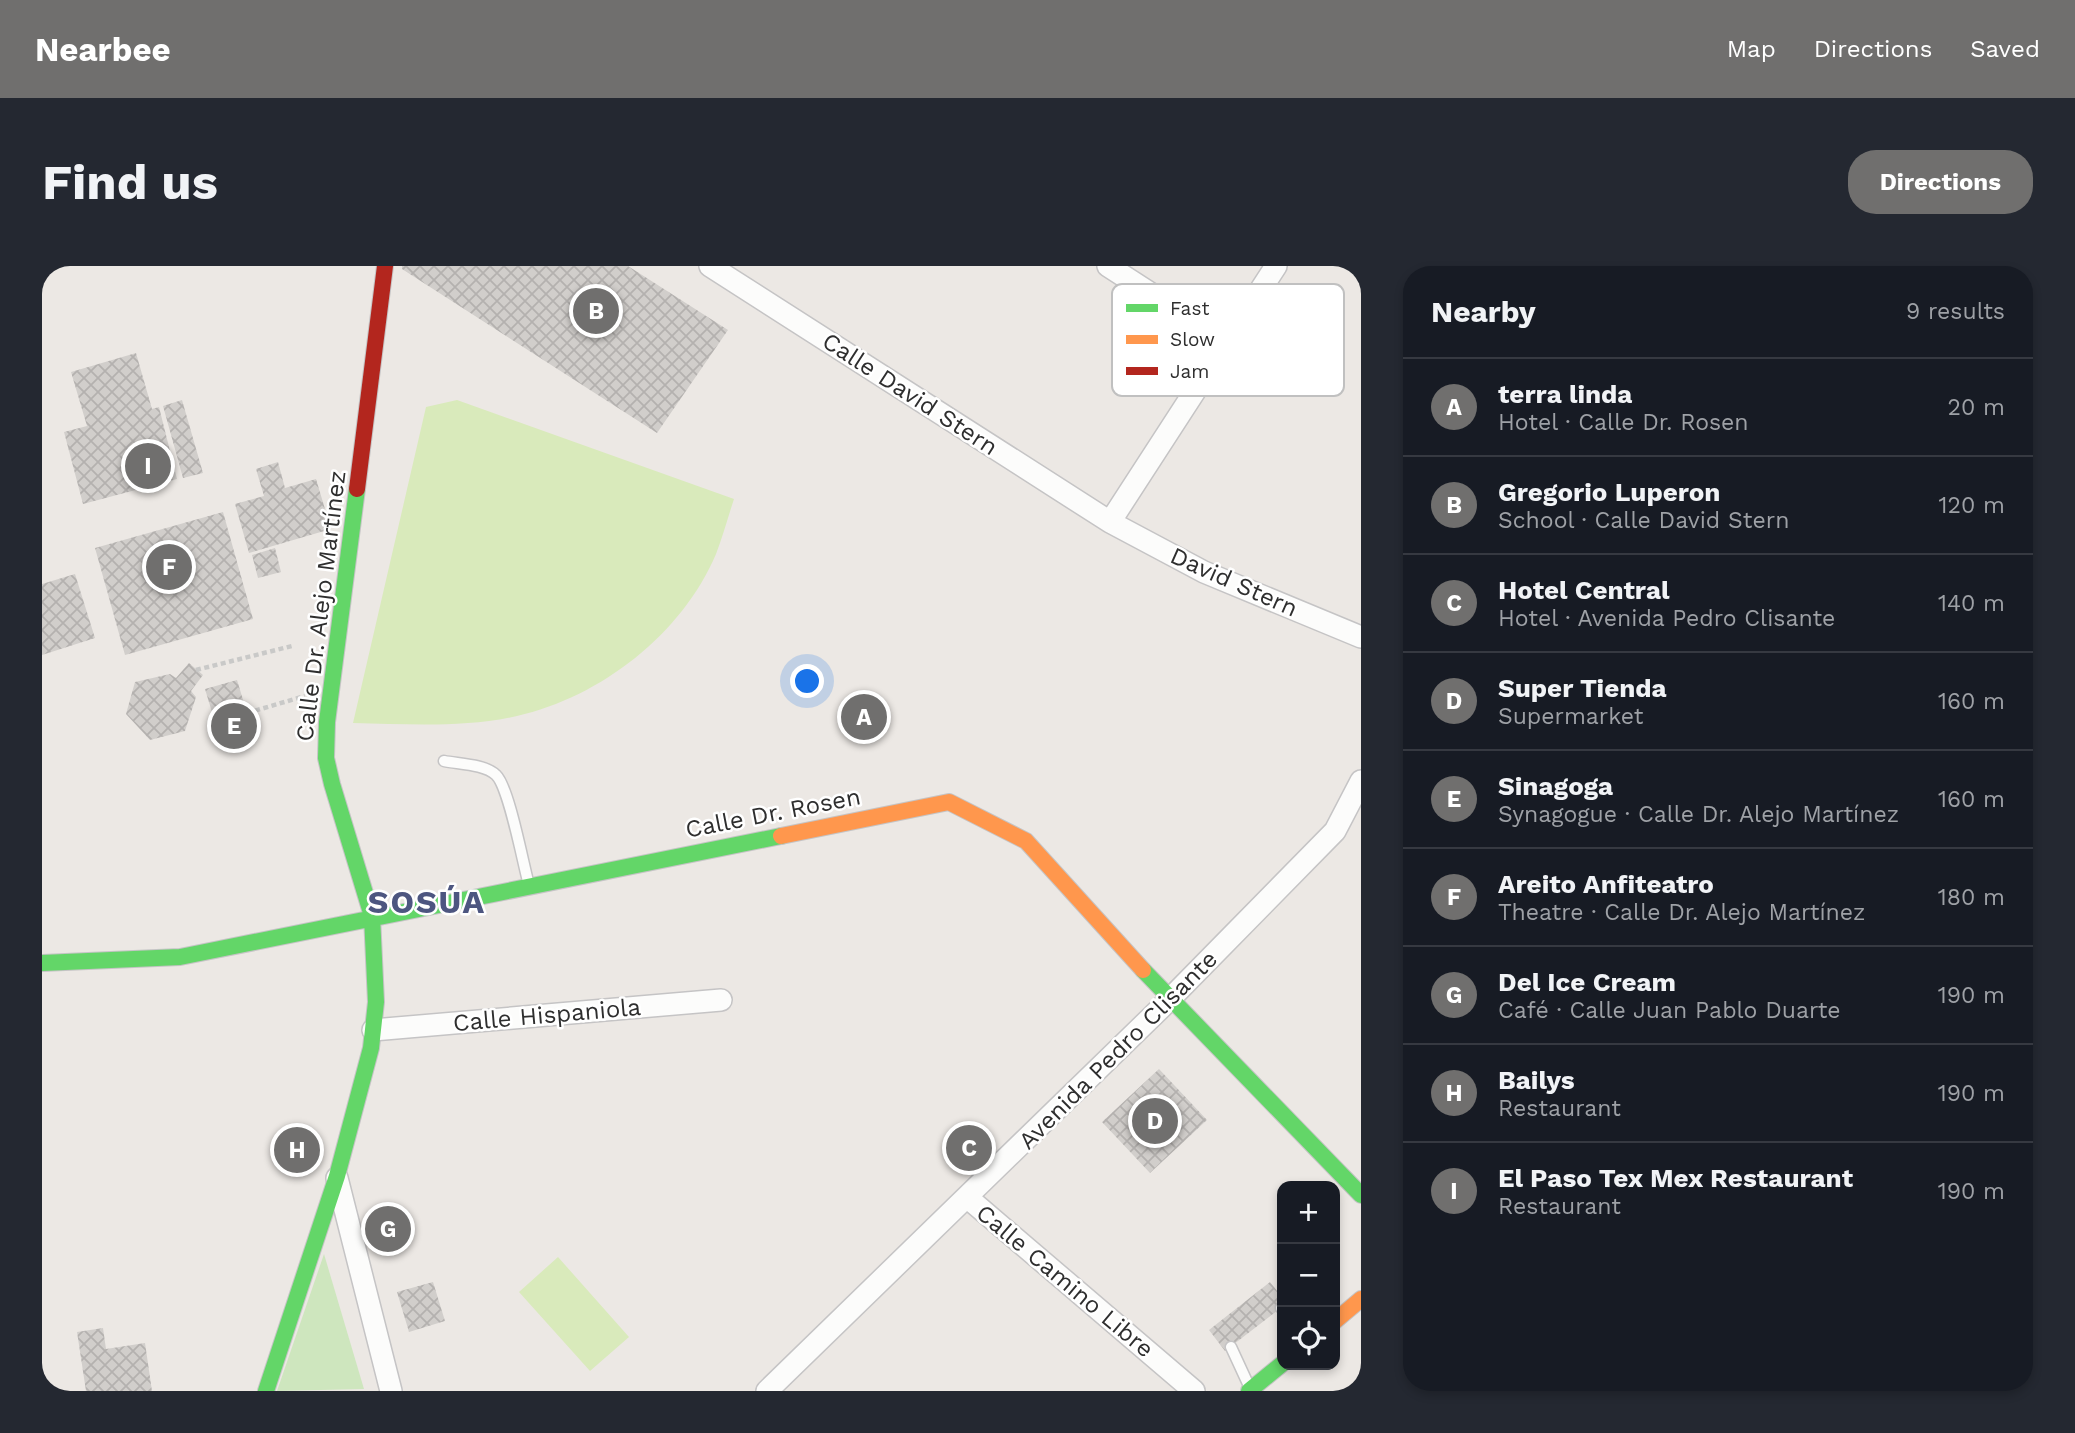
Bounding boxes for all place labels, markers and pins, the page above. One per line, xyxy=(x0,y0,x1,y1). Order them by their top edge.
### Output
pin: B xyxy=(573,285,619,337)
pin: I xyxy=(125,440,171,492)
pin: F xyxy=(146,541,192,593)
pin: A xyxy=(841,691,887,743)
pin: E xyxy=(211,700,257,752)
pin: D xyxy=(1132,1095,1178,1147)
pin: C xyxy=(946,1122,992,1174)
pin: H xyxy=(274,1124,320,1176)
pin: G xyxy=(365,1203,411,1255)

